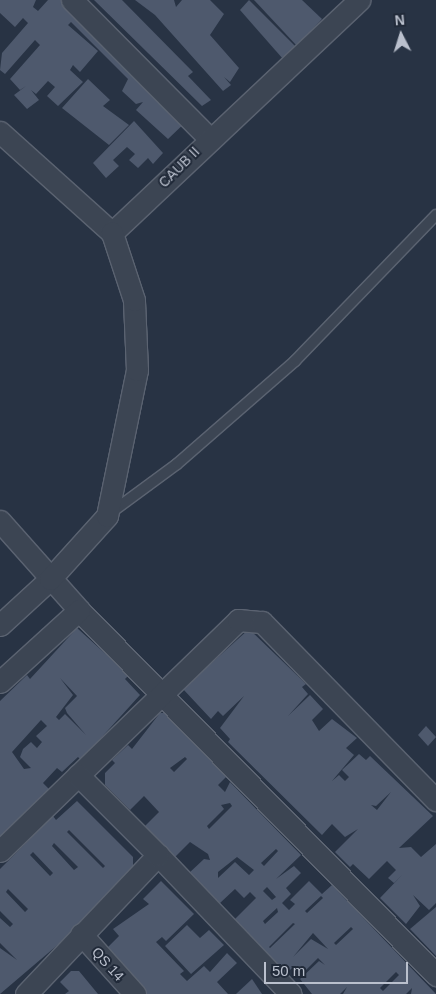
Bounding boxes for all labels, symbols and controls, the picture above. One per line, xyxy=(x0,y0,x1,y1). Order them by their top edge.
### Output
north arrow xyxy=(376,10,426,60)
text: N xyxy=(394,12,405,28)
street label: CAUB II xyxy=(155,143,203,191)
street label: QS 14 xyxy=(88,944,128,984)
scale bar xyxy=(266,952,410,984)
text: 50 m xyxy=(272,962,305,979)

